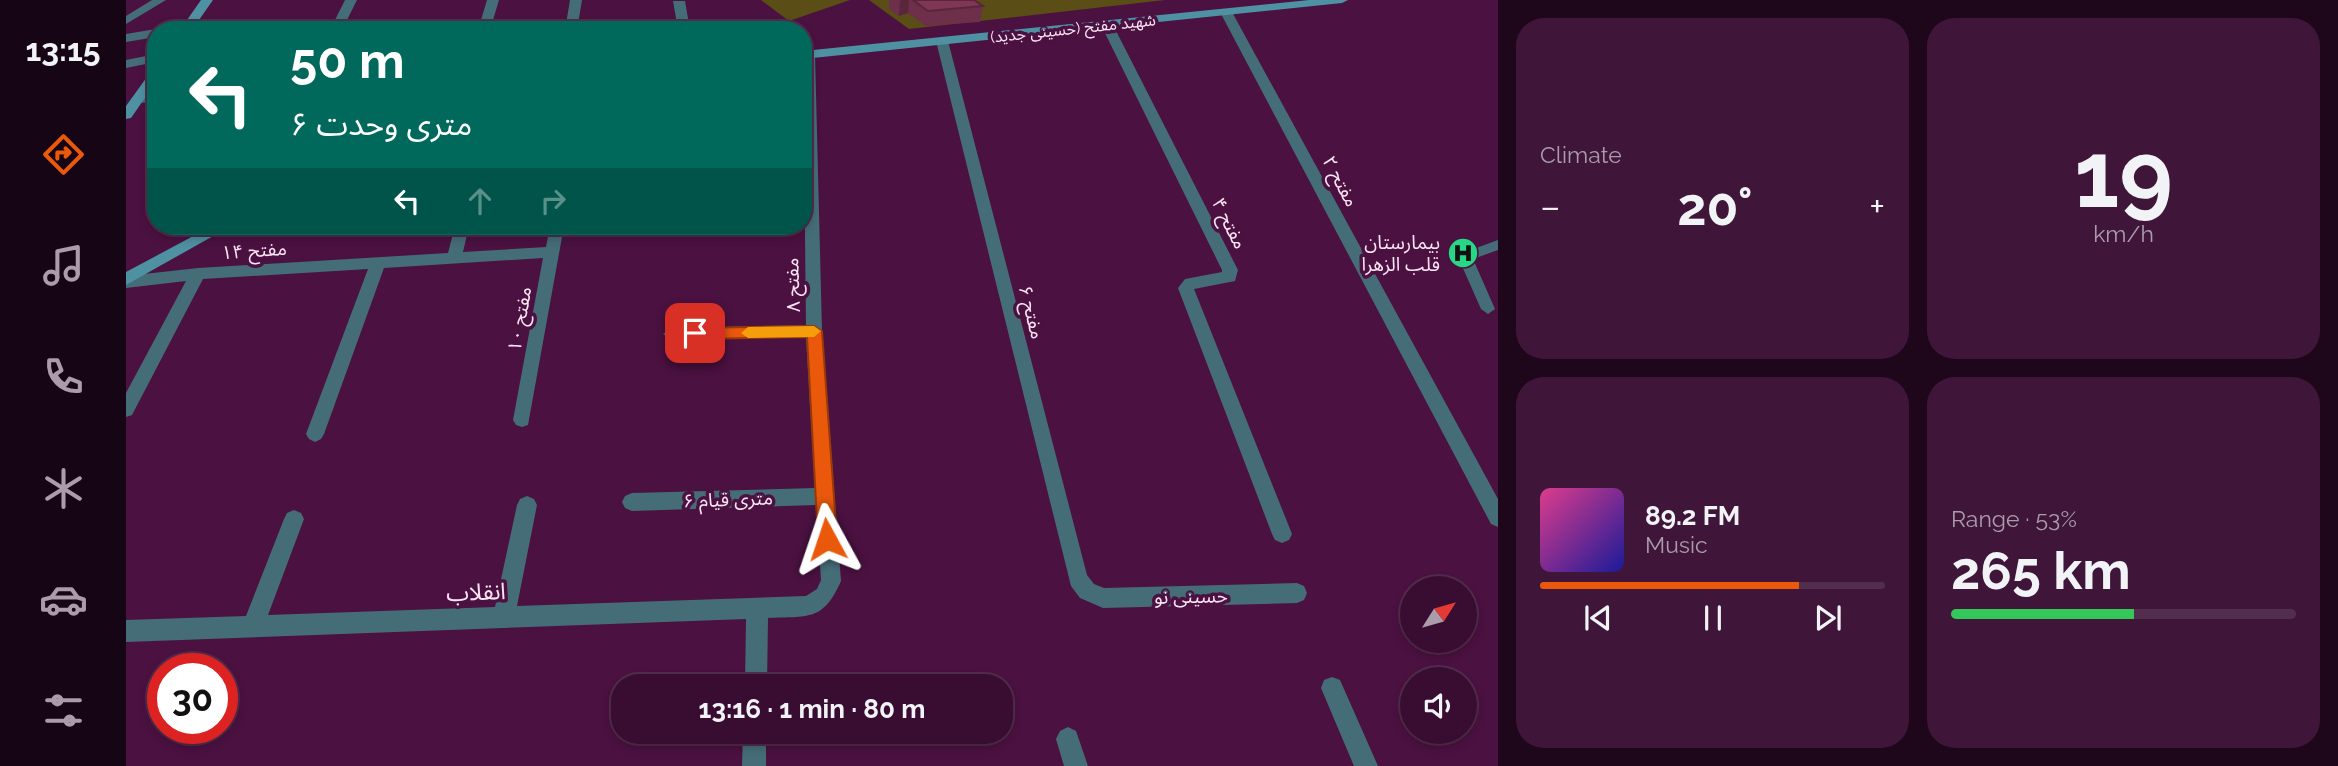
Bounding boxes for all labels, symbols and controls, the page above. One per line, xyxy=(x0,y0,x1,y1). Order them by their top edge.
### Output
street label: شهید مفتح (حسینی جدید) xyxy=(989,10,1157,50)
text: 13:15 xyxy=(25,31,101,68)
text: 50 m xyxy=(290,32,405,89)
icon: left xyxy=(175,49,266,140)
text: ۶ متری وحدت xyxy=(290,105,472,142)
text: 19 xyxy=(2074,121,2173,228)
icon: directions xyxy=(39,130,88,179)
text: Climate xyxy=(1540,141,1622,168)
street label: مفتح ۲ xyxy=(1315,152,1364,212)
text: 20° xyxy=(1677,176,1753,237)
icon: left xyxy=(388,182,426,220)
icon: ahead xyxy=(461,182,499,220)
icon: right xyxy=(534,182,572,220)
text: − xyxy=(1540,184,1560,229)
text: + xyxy=(1869,184,1885,229)
street label: مفتح ۴ xyxy=(1204,194,1252,254)
text: km/h xyxy=(2093,220,2154,247)
place label: بیمارستان قلب الزهرا xyxy=(1361,231,1440,276)
hospital icon: بیمارستان قلب الزهرا xyxy=(1446,236,1480,270)
street label: مفتح ۱۴ xyxy=(221,237,288,267)
icon: music xyxy=(39,241,88,290)
street label: مفتح ۸ xyxy=(780,257,808,313)
street label: مفتح ۶ xyxy=(1011,283,1049,342)
street label: مفتح ۱۰ xyxy=(502,285,539,354)
pin xyxy=(665,303,725,363)
icon: arrive xyxy=(676,314,714,352)
icon: phone xyxy=(39,352,88,401)
icon: climate xyxy=(39,464,88,513)
street label: ۶ متری قیام xyxy=(683,486,773,516)
text: 89.2 FM xyxy=(1645,501,1740,531)
position arrow xyxy=(790,502,864,576)
text: Range · 53% xyxy=(1951,505,2077,532)
text: Music xyxy=(1645,531,1708,558)
text: 265 km xyxy=(1951,540,2131,601)
icon: car xyxy=(39,575,88,624)
north arrow xyxy=(1400,576,1477,653)
map controls xyxy=(1400,576,1477,744)
street label: انقلاب xyxy=(446,577,506,606)
street label: حسینی نو xyxy=(1154,584,1228,609)
icon: previous xyxy=(1579,599,1617,637)
icon: pause xyxy=(1694,599,1732,637)
icon: next xyxy=(1809,599,1847,637)
speed limit sign: 30 xyxy=(147,653,238,744)
button: sound xyxy=(1400,667,1477,744)
icon: filters xyxy=(39,686,88,735)
text: 13:16 · 1 min · 80 m xyxy=(699,694,925,724)

